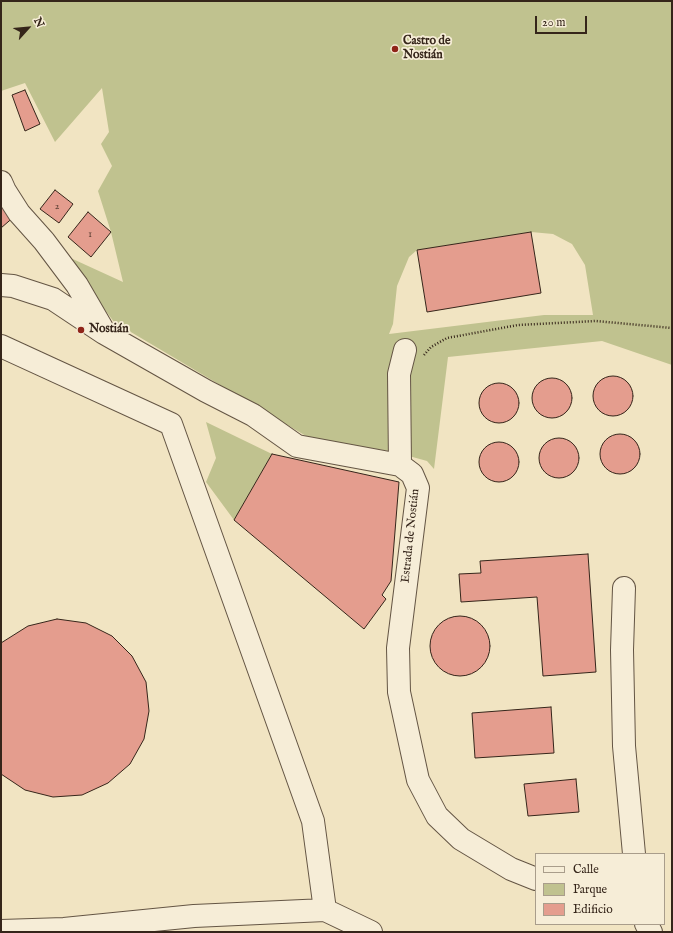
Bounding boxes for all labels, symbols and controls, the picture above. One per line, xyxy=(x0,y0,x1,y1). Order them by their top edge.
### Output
north arrow xyxy=(8,8,48,48)
scale bar xyxy=(537,8,589,34)
text: N xyxy=(30,15,47,30)
text: 20 m xyxy=(542,15,565,30)
place label: Castro de Nostián xyxy=(403,35,451,63)
marker: Castro de Nostián xyxy=(390,44,400,54)
house number: 2 xyxy=(55,201,59,213)
house number: 1 xyxy=(88,229,92,241)
place label: Nostián xyxy=(89,323,129,337)
marker: Nostián xyxy=(76,325,86,335)
street label: Estrada de Nostián xyxy=(399,488,423,584)
legend xyxy=(535,853,665,925)
text: Calle xyxy=(573,862,599,877)
text: Parque xyxy=(573,882,607,897)
text: Edificio xyxy=(573,902,613,917)

